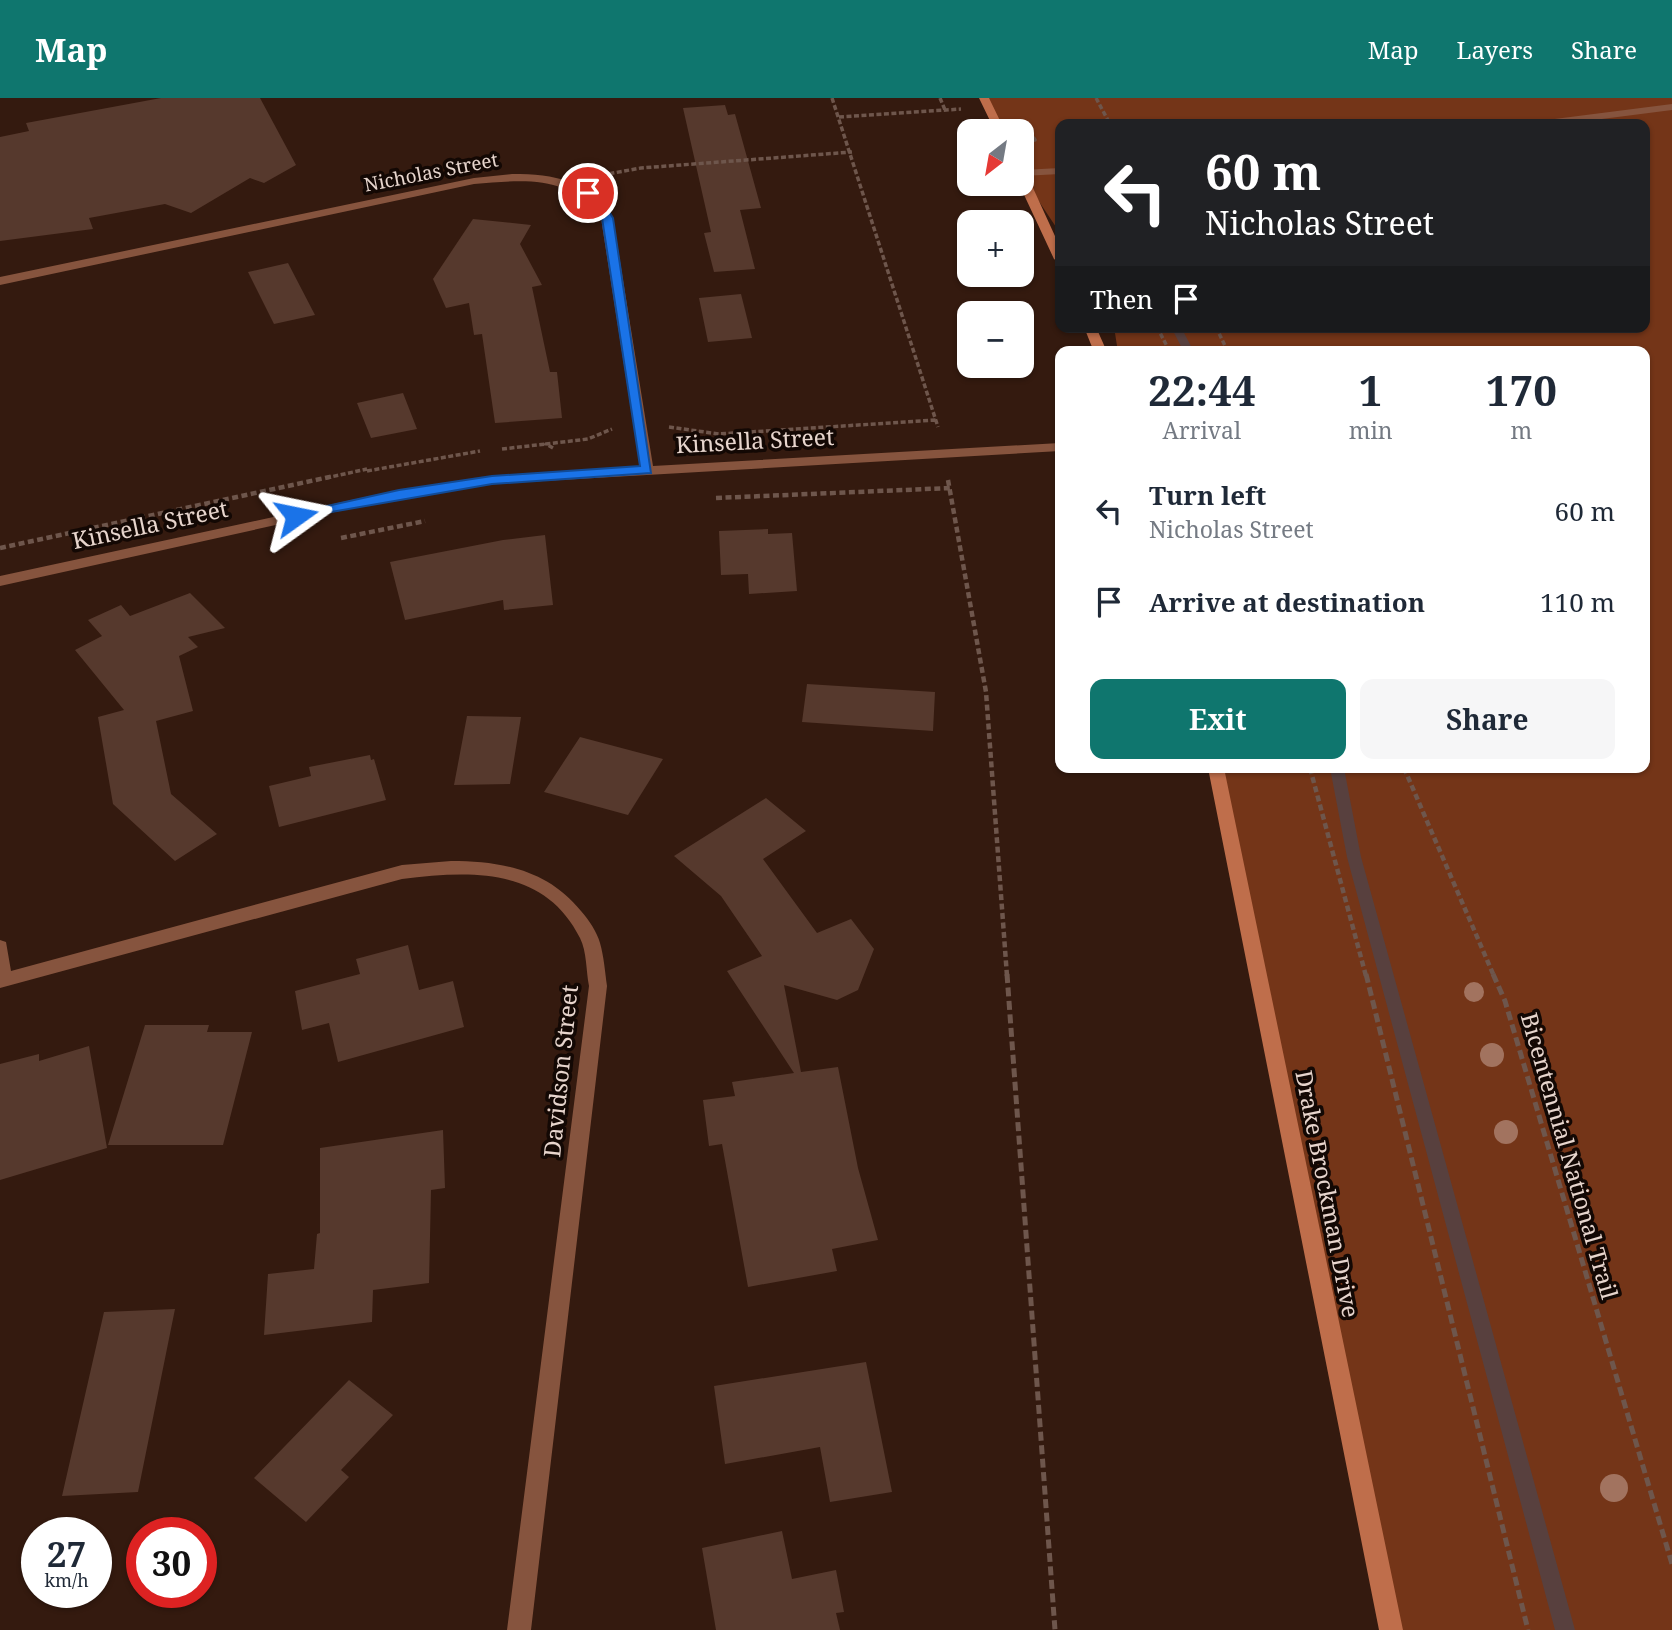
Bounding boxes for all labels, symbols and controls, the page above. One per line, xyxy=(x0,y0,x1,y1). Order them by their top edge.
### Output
text: Map xyxy=(35,27,108,72)
text: Map xyxy=(1368,33,1419,66)
text: Layers xyxy=(1457,33,1533,66)
text: Share xyxy=(1571,33,1637,66)
north arrow xyxy=(957,119,1034,196)
map controls xyxy=(957,119,1034,378)
text: 60 m xyxy=(1205,138,1321,204)
street label: Nicholas Street xyxy=(362,146,501,198)
icon: left xyxy=(1090,147,1181,238)
pin xyxy=(558,163,618,223)
icon: arrive xyxy=(569,174,607,212)
text: Nicholas Street xyxy=(1205,201,1434,244)
button: + xyxy=(957,210,1034,287)
icon: arrive xyxy=(1167,280,1205,318)
text: Then xyxy=(1090,281,1153,317)
button: − xyxy=(957,301,1034,378)
text: 22:44 xyxy=(1148,361,1256,418)
text: 1 xyxy=(1359,361,1383,418)
text: 170 xyxy=(1486,361,1557,418)
text: Arrival xyxy=(1163,414,1241,446)
text: min xyxy=(1349,414,1393,446)
text: m xyxy=(1510,414,1532,446)
street label: Kinsella Street xyxy=(675,420,835,460)
text: Turn left xyxy=(1149,477,1266,513)
position arrow xyxy=(259,479,333,553)
street label: Kinsella Street xyxy=(69,492,231,556)
icon: left xyxy=(1090,492,1128,530)
text: 60 m xyxy=(1555,493,1615,529)
text: Nicholas Street xyxy=(1149,513,1314,545)
icon: arrive xyxy=(1090,583,1128,621)
text: Arrive at destination xyxy=(1149,584,1425,620)
text: 110 m xyxy=(1540,584,1615,620)
button: Exit xyxy=(1090,679,1346,759)
button: Share xyxy=(1360,679,1615,759)
street label: Davidson Street xyxy=(535,983,585,1159)
street label: Bicentennial National Trail xyxy=(1514,1009,1626,1303)
street label: Drake Brockman Drive xyxy=(1288,1067,1368,1320)
speed limit sign: 30 xyxy=(126,1517,217,1608)
text: 27 xyxy=(47,1530,86,1577)
text: km/h xyxy=(44,1568,89,1592)

